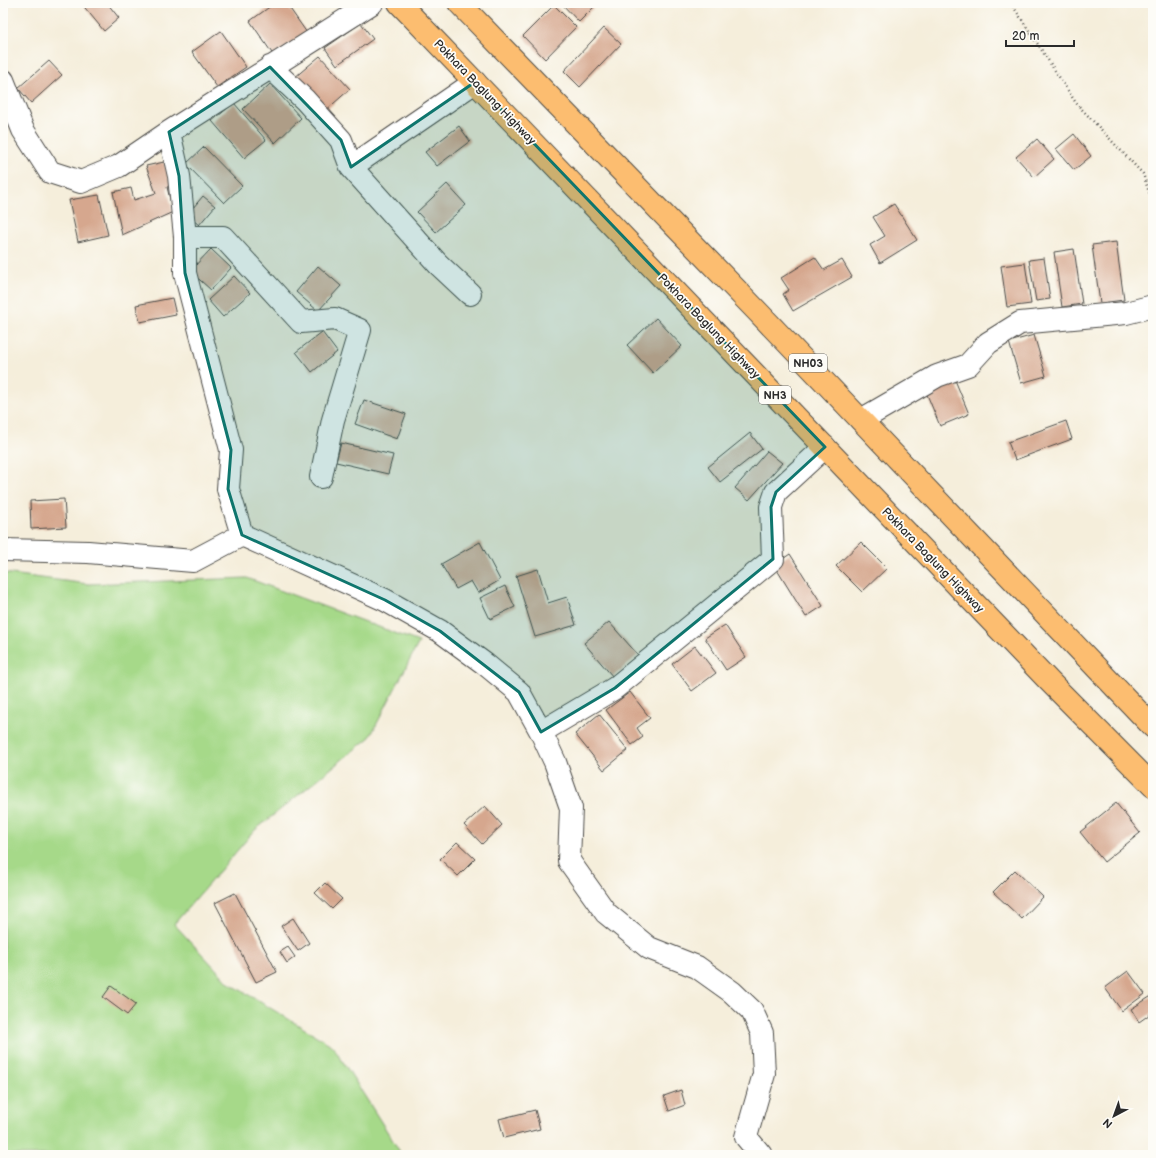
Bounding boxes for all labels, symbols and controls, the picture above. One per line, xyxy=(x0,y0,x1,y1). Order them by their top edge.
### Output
scale bar xyxy=(1006,22,1074,48)
text: 20 m xyxy=(1012,29,1039,44)
street label: Pokhara Baglung Highway xyxy=(430,37,539,149)
street label: Pokhara Baglung Highway xyxy=(654,271,763,383)
road number: NH03 xyxy=(789,354,827,372)
road number: NH3 xyxy=(759,386,791,404)
street label: Pokhara Baglung Highway xyxy=(878,505,987,617)
north arrow xyxy=(1094,1096,1134,1136)
text: N xyxy=(1100,1116,1115,1131)

